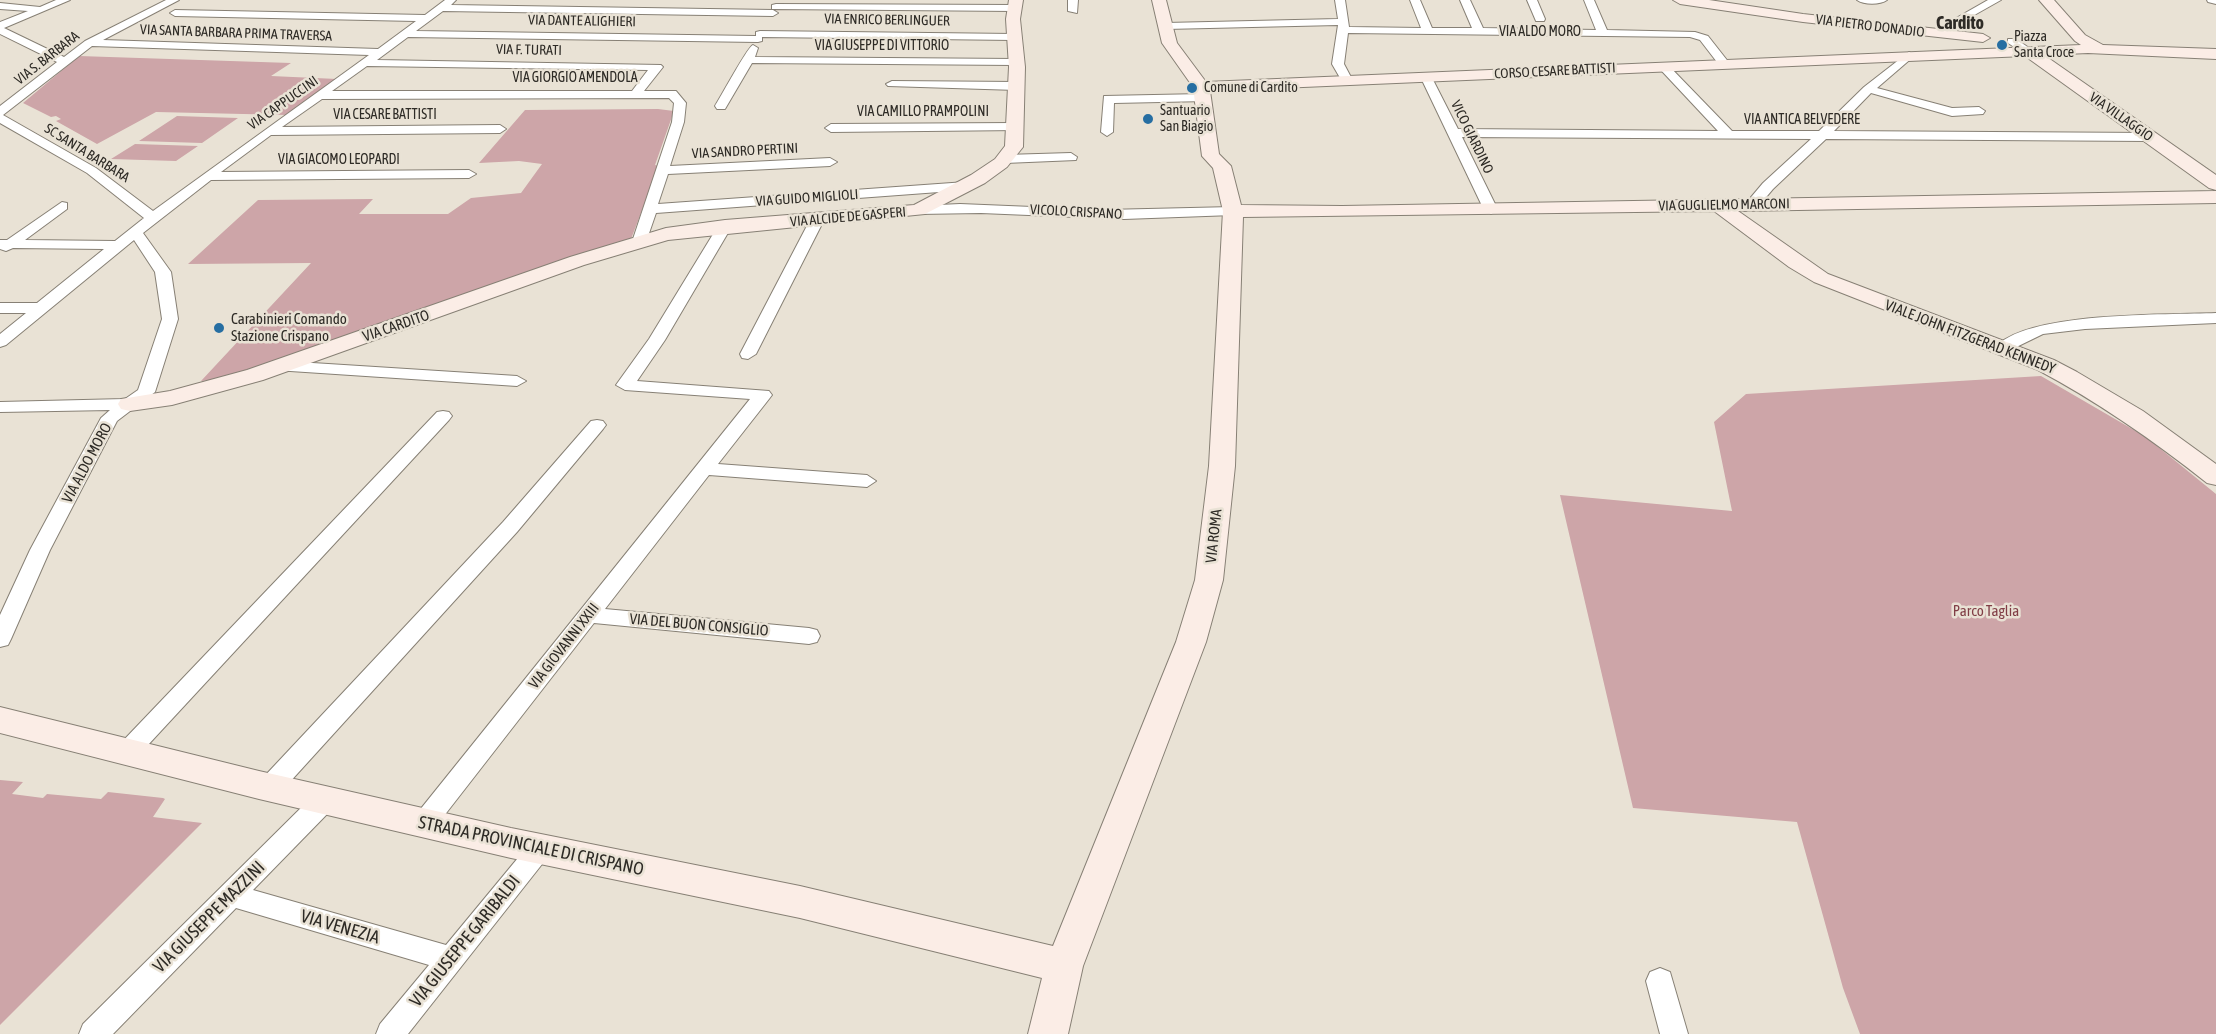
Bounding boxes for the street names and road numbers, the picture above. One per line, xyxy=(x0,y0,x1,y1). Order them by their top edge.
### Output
street label: VIA ENRICO BERLINGUER xyxy=(824,11,950,29)
street label: VIA PIETRO DONADIO xyxy=(1815,11,1925,41)
street label: VIA DANTE ALIGHIERI xyxy=(528,12,636,30)
street label: VIA SANTA BARBARA PRIMA TRAVERSA xyxy=(140,21,332,45)
street label: VIA ALDO MORO xyxy=(1499,24,1581,40)
street label: VIA S. BARBARA xyxy=(11,28,83,88)
street label: VIA GIUSEPPE DI VITTORIO xyxy=(815,38,949,54)
street label: VIA F. TURATI xyxy=(496,41,562,59)
street label: CORSO CESARE BATTISTI xyxy=(1494,59,1616,83)
street label: VIA GIORGIO AMENDOLA xyxy=(512,70,638,86)
street label: VIA CAPPUCCINI xyxy=(245,73,321,133)
street label: VIA VILLAGGIO xyxy=(2086,89,2156,145)
street label: VICO GIARDINO xyxy=(1447,98,1497,176)
street label: VIA CAMILLO PRAMPOLINI xyxy=(857,104,989,120)
street label: VIA CESARE BATTISTI xyxy=(333,107,437,123)
street label: VIA ANTICA BELVEDERE xyxy=(1744,112,1860,128)
street label: SC SANTA BARBARA xyxy=(41,120,133,186)
street label: VIA SANDRO PERTINI xyxy=(691,140,799,162)
street label: VIA GIACOMO LEOPARDI xyxy=(278,152,400,168)
street label: VIA GUIDO MIGLIOLI xyxy=(755,186,859,210)
street label: VIA GUGLIELMO MARCONI xyxy=(1658,195,1790,215)
street label: VICOLO CRISPANO xyxy=(1030,201,1122,223)
street label: VIA ALCIDE DE GASPERI xyxy=(789,204,907,230)
street label: VIALE JOHN FITZGERAD KENNEDY xyxy=(1882,296,2058,378)
street label: VIA CARDITO xyxy=(360,306,432,346)
street label: VIA ALDO MORO xyxy=(58,420,116,506)
street label: VIA ROMA xyxy=(1202,508,1226,564)
street label: VIA GIOVANNI XXIII xyxy=(525,600,603,692)
street label: VIA DEL BUON CONSIGLIO xyxy=(629,610,769,640)
street label: STRADA PROVINCIALE DI CRISPANO xyxy=(416,812,646,880)
street label: VIA GIUSEPPE MAZZINI xyxy=(149,857,269,977)
street label: VIA GIUSEPPE GARIBALDI xyxy=(405,871,525,1011)
street label: VIA VENEZIA xyxy=(298,905,382,949)

